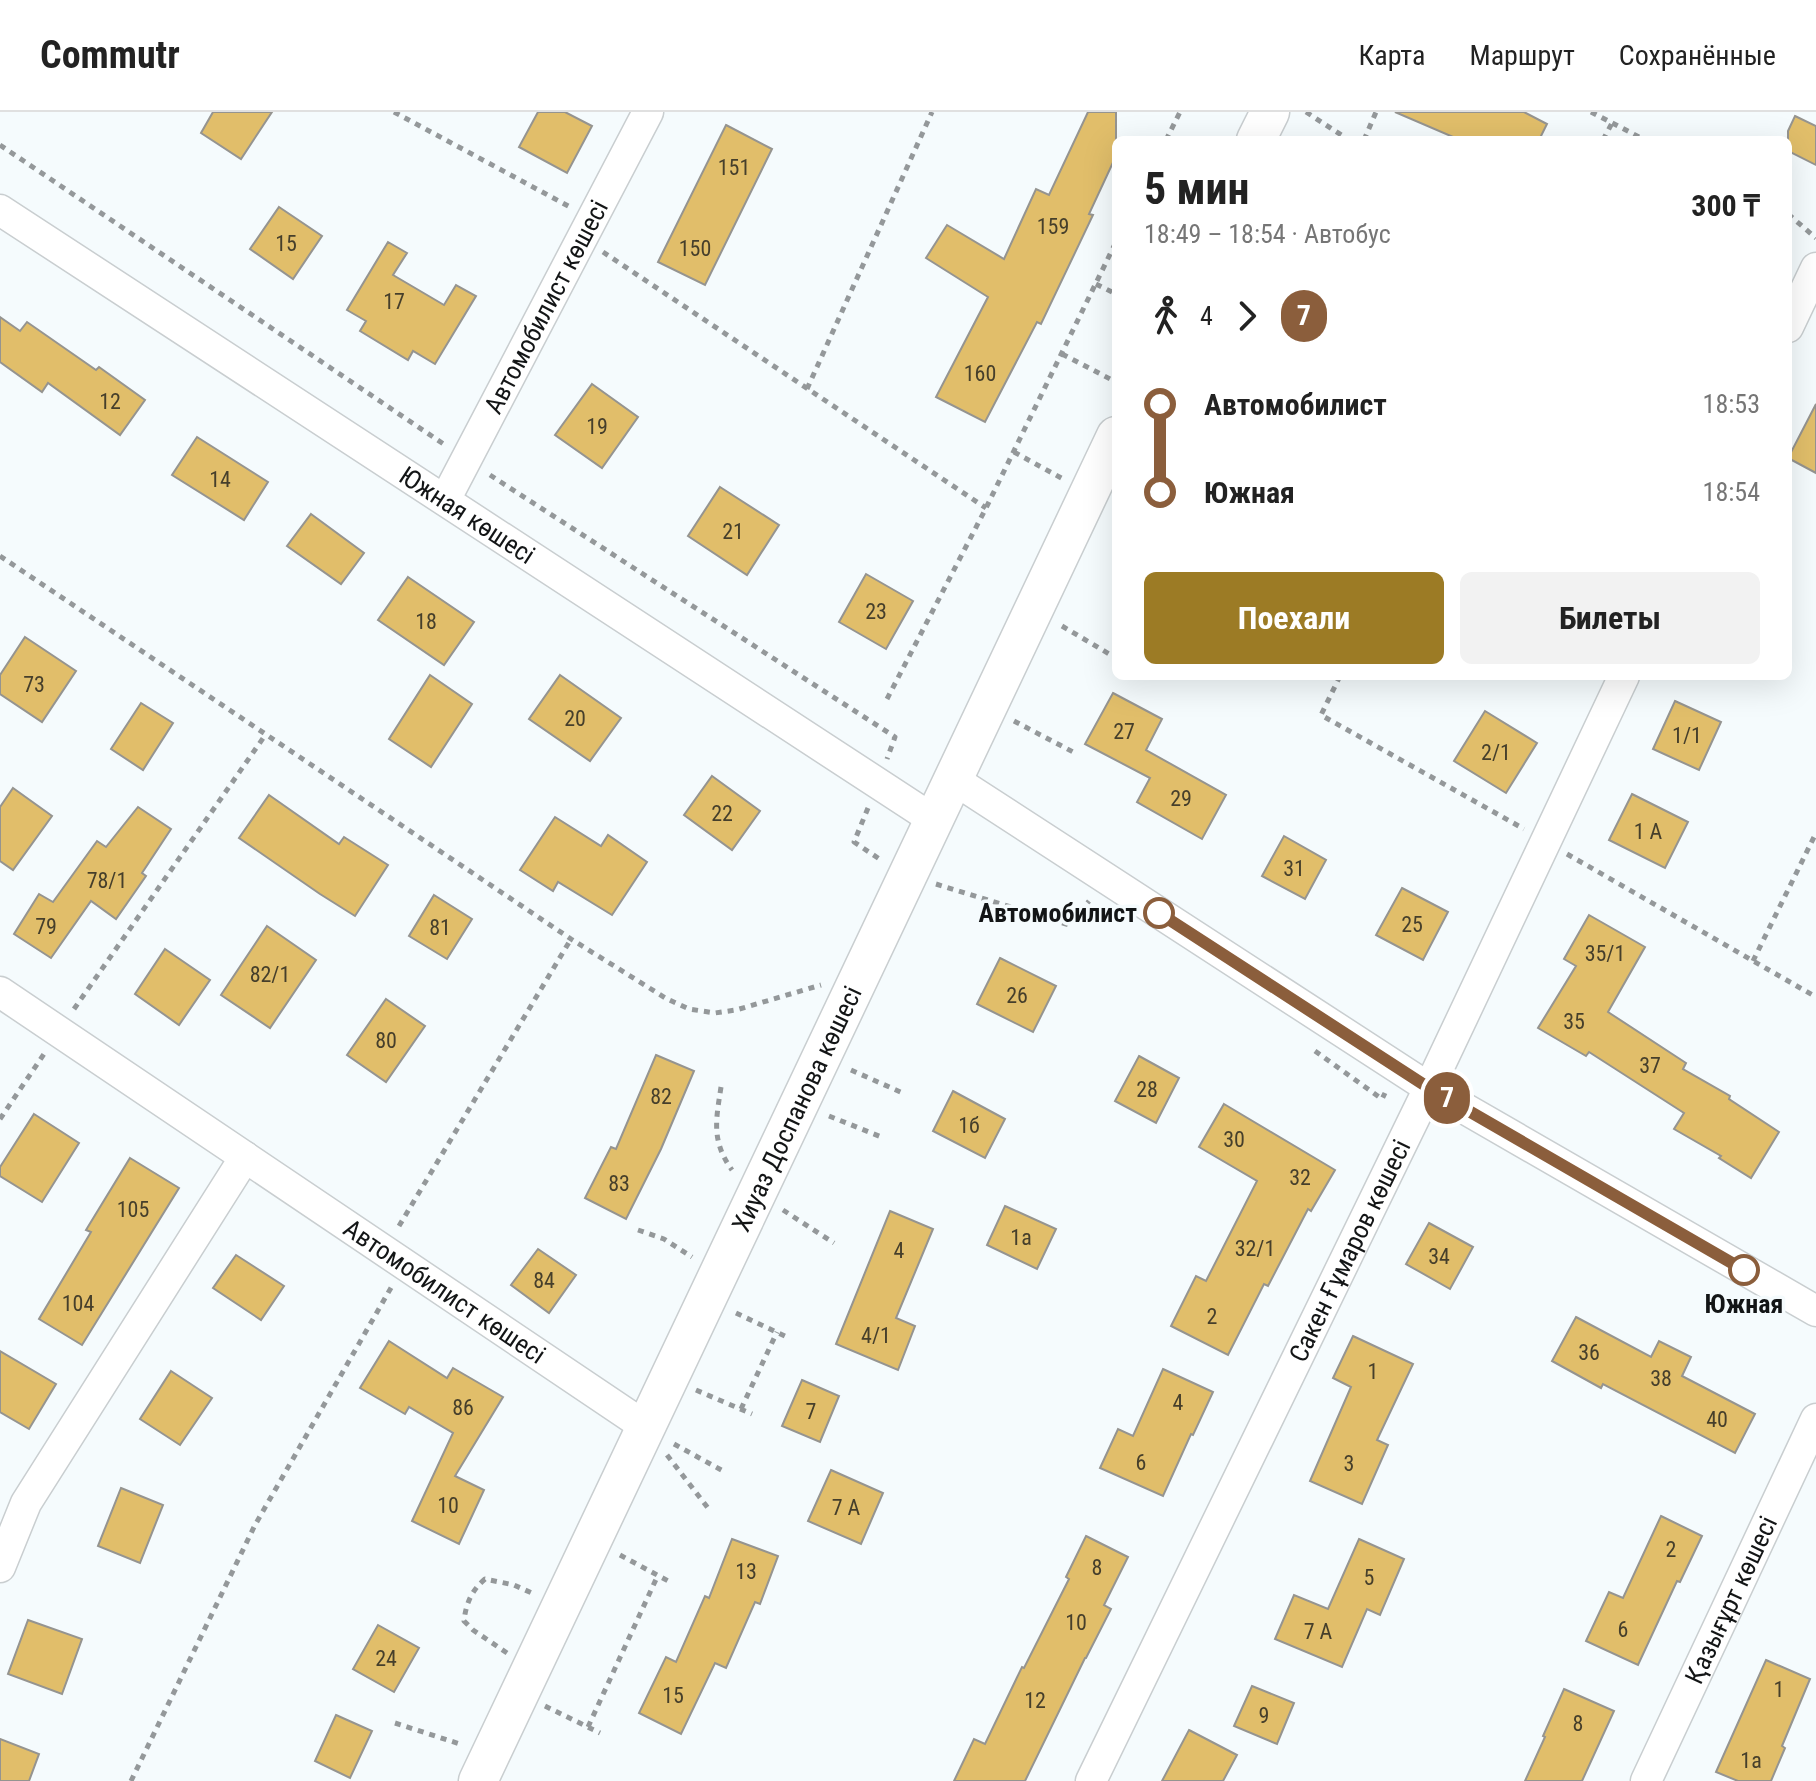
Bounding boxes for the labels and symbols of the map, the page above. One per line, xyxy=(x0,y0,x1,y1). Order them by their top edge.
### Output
house number: 151 xyxy=(718,155,750,180)
street label: Автомобилист көшесі xyxy=(478,195,614,418)
house number: 159 xyxy=(1037,214,1069,239)
house number: 15 xyxy=(275,231,297,256)
house number: 150 xyxy=(679,236,711,261)
house number: 17 xyxy=(383,289,405,314)
house number: 160 xyxy=(964,361,996,386)
house number: 12 xyxy=(99,389,121,414)
house number: 19 xyxy=(586,414,608,439)
street label: Южная көшесі xyxy=(394,460,540,570)
house number: 14 xyxy=(209,467,231,492)
house number: 21 xyxy=(722,519,744,544)
house number: 23 xyxy=(865,599,887,624)
house number: 18 xyxy=(415,609,437,634)
house number: 73 xyxy=(23,672,45,697)
house number: 20 xyxy=(564,706,586,731)
house number: 27 xyxy=(1113,719,1135,744)
house number: 1/1 xyxy=(1672,723,1702,748)
house number: 2/1 xyxy=(1481,740,1511,765)
house number: 29 xyxy=(1170,786,1192,811)
house number: 22 xyxy=(711,801,733,826)
house number: 1 А xyxy=(1634,819,1663,844)
house number: 31 xyxy=(1283,856,1305,881)
house number: 78/1 xyxy=(87,868,127,893)
place label: Автомобилист xyxy=(979,898,1137,928)
marker: Автомобилист xyxy=(1144,898,1174,928)
house number: 25 xyxy=(1401,912,1423,937)
house number: 79 xyxy=(35,914,57,939)
house number: 81 xyxy=(429,915,451,940)
house number: 35/1 xyxy=(1585,941,1625,966)
house number: 82/1 xyxy=(250,962,290,987)
street label: Хиуаз Доспанова көшесі xyxy=(726,981,868,1236)
house number: 26 xyxy=(1006,983,1028,1008)
house number: 35 xyxy=(1563,1009,1585,1034)
house number: 80 xyxy=(375,1028,397,1053)
house number: 37 xyxy=(1639,1053,1661,1078)
line badge: 7 xyxy=(1421,1072,1473,1124)
house number: 28 xyxy=(1136,1077,1158,1102)
house number: 82 xyxy=(650,1084,672,1109)
house number: 1б xyxy=(958,1113,980,1138)
house number: 30 xyxy=(1223,1127,1245,1152)
street label: Сакен Ғұмаров көшесі xyxy=(1283,1135,1416,1367)
house number: 32 xyxy=(1289,1165,1311,1190)
house number: 83 xyxy=(608,1171,630,1196)
house number: 105 xyxy=(117,1197,149,1222)
street label: Автомобилист көшесі xyxy=(338,1213,551,1370)
house number: 1а xyxy=(1010,1225,1032,1250)
house number: 32/1 xyxy=(1235,1236,1275,1261)
house number: 4 xyxy=(894,1238,905,1263)
house number: 34 xyxy=(1428,1244,1450,1269)
marker: Южная xyxy=(1729,1255,1759,1285)
house number: 84 xyxy=(533,1268,555,1293)
place label: Южная xyxy=(1705,1289,1783,1319)
house number: 104 xyxy=(62,1291,94,1316)
house number: 2 xyxy=(1207,1304,1217,1329)
house number: 4/1 xyxy=(861,1323,891,1348)
house number: 36 xyxy=(1578,1340,1600,1365)
house number: 1 xyxy=(1368,1359,1378,1384)
house number: 38 xyxy=(1650,1366,1672,1391)
house number: 4 xyxy=(1173,1390,1184,1415)
house number: 86 xyxy=(452,1395,474,1420)
house number: 7 xyxy=(806,1399,816,1424)
house number: 40 xyxy=(1706,1407,1728,1432)
house number: 6 xyxy=(1136,1450,1146,1475)
house number: 3 xyxy=(1344,1451,1354,1476)
house number: 10 xyxy=(437,1493,459,1518)
house number: 7 А xyxy=(832,1495,861,1520)
street label: Қазығұрт көшесі xyxy=(1679,1511,1783,1689)
house number: 2 xyxy=(1666,1537,1676,1562)
house number: 8 xyxy=(1092,1555,1102,1580)
house number: 13 xyxy=(735,1559,757,1584)
house number: 5 xyxy=(1364,1565,1374,1590)
house number: 10 xyxy=(1065,1610,1087,1635)
house number: 6 xyxy=(1618,1617,1628,1642)
house number: 7 А xyxy=(1304,1619,1333,1644)
house number: 24 xyxy=(375,1646,397,1671)
house number: 1 xyxy=(1774,1677,1784,1702)
house number: 15 xyxy=(662,1683,684,1708)
house number: 12 xyxy=(1024,1688,1046,1713)
house number: 9 xyxy=(1259,1703,1269,1728)
house number: 8 xyxy=(1573,1711,1583,1736)
house number: 1а xyxy=(1740,1748,1762,1773)

